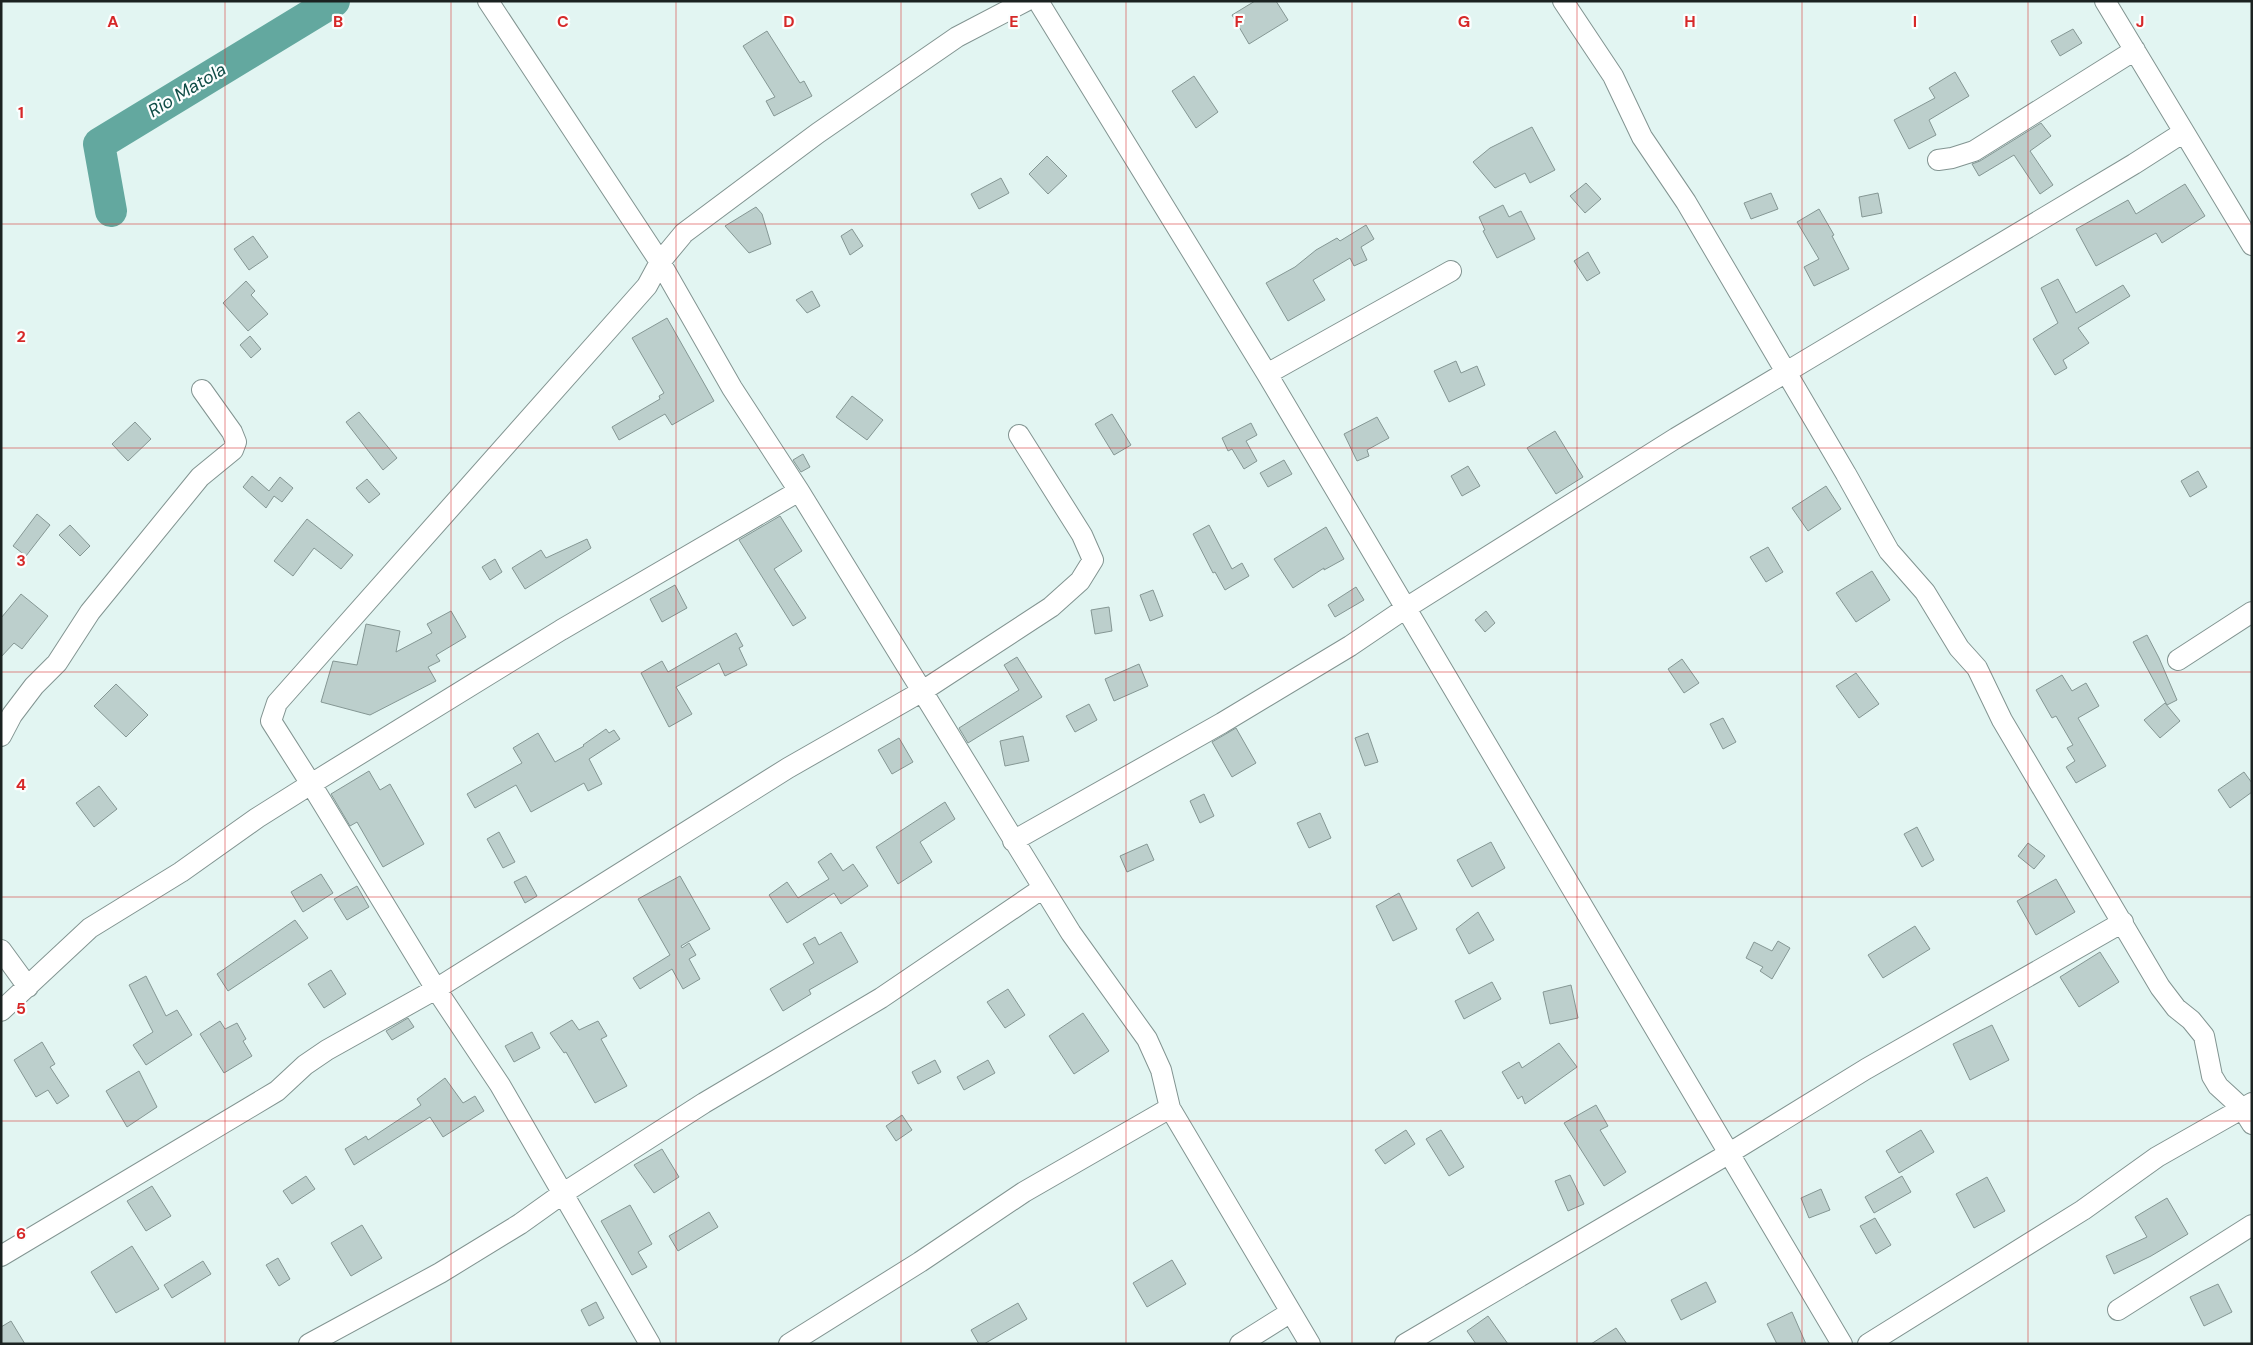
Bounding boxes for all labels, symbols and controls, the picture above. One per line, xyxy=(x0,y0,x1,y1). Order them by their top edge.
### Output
text: A xyxy=(107,11,119,32)
text: B xyxy=(333,11,343,32)
text: C xyxy=(557,11,569,32)
text: D xyxy=(783,11,795,32)
text: E xyxy=(1009,11,1019,32)
text: F xyxy=(1235,11,1244,32)
text: G xyxy=(1458,11,1470,32)
text: H xyxy=(1684,11,1696,32)
text: I xyxy=(1913,11,1917,32)
text: J xyxy=(2136,11,2144,32)
water label: Rio Matola xyxy=(143,57,231,123)
text: 1 xyxy=(18,102,24,123)
text: 2 xyxy=(16,326,26,347)
text: 3 xyxy=(16,550,26,571)
text: 4 xyxy=(16,774,26,795)
text: 5 xyxy=(16,998,26,1019)
text: 6 xyxy=(16,1223,26,1244)

